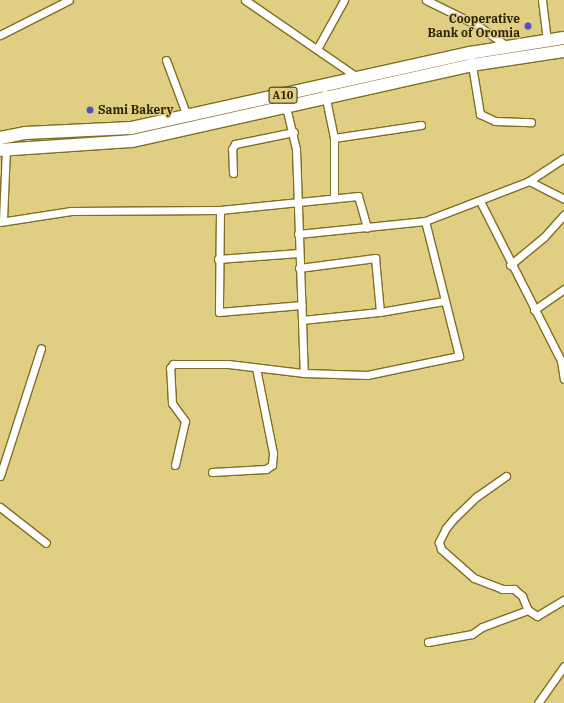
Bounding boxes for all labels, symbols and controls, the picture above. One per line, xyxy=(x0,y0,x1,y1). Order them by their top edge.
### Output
place label: Cooperative Bank of Oromia xyxy=(428,12,520,40)
marker: Cooperative Bank of Oromia xyxy=(523,21,533,31)
road number: A10 xyxy=(268,86,298,104)
place label: Sami Bakery xyxy=(98,103,173,117)
marker: Sami Bakery xyxy=(85,105,95,115)

